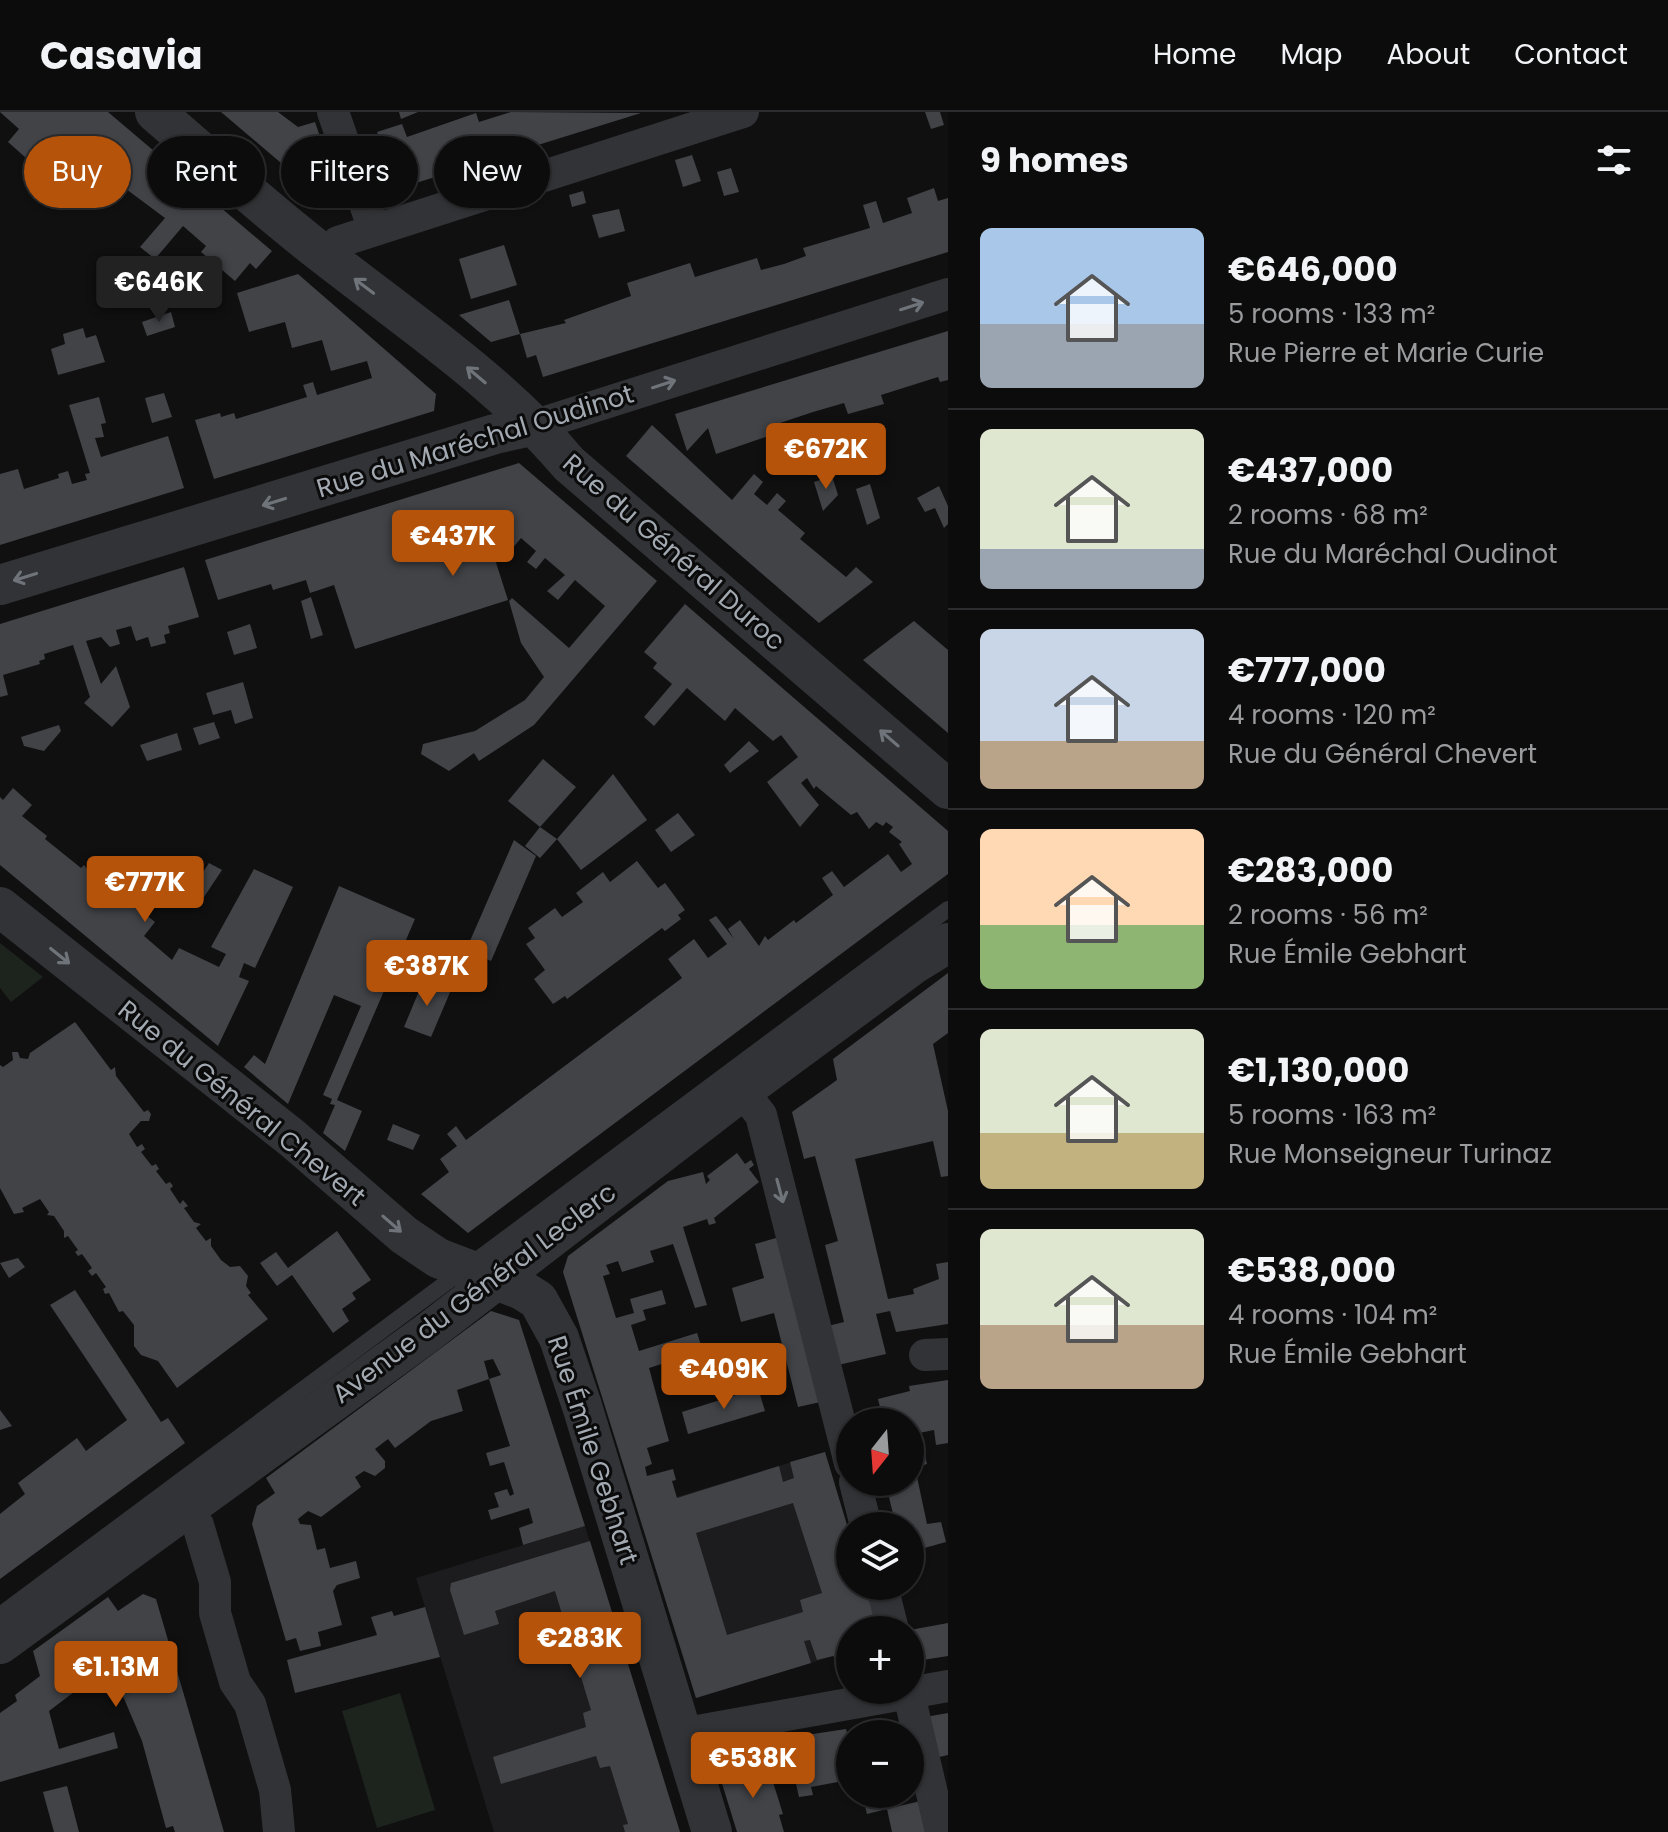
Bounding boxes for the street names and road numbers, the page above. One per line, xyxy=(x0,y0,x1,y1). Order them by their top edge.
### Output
street label: Rue du Maréchal Oudinot xyxy=(312,376,638,506)
street label: Rue du Général Duroc xyxy=(555,445,793,659)
street label: Rue du Général Chevert xyxy=(111,992,373,1214)
street label: Avenue du Général Leclerc xyxy=(325,1174,623,1412)
street label: Rue Émile Gebhart xyxy=(539,1331,647,1569)

